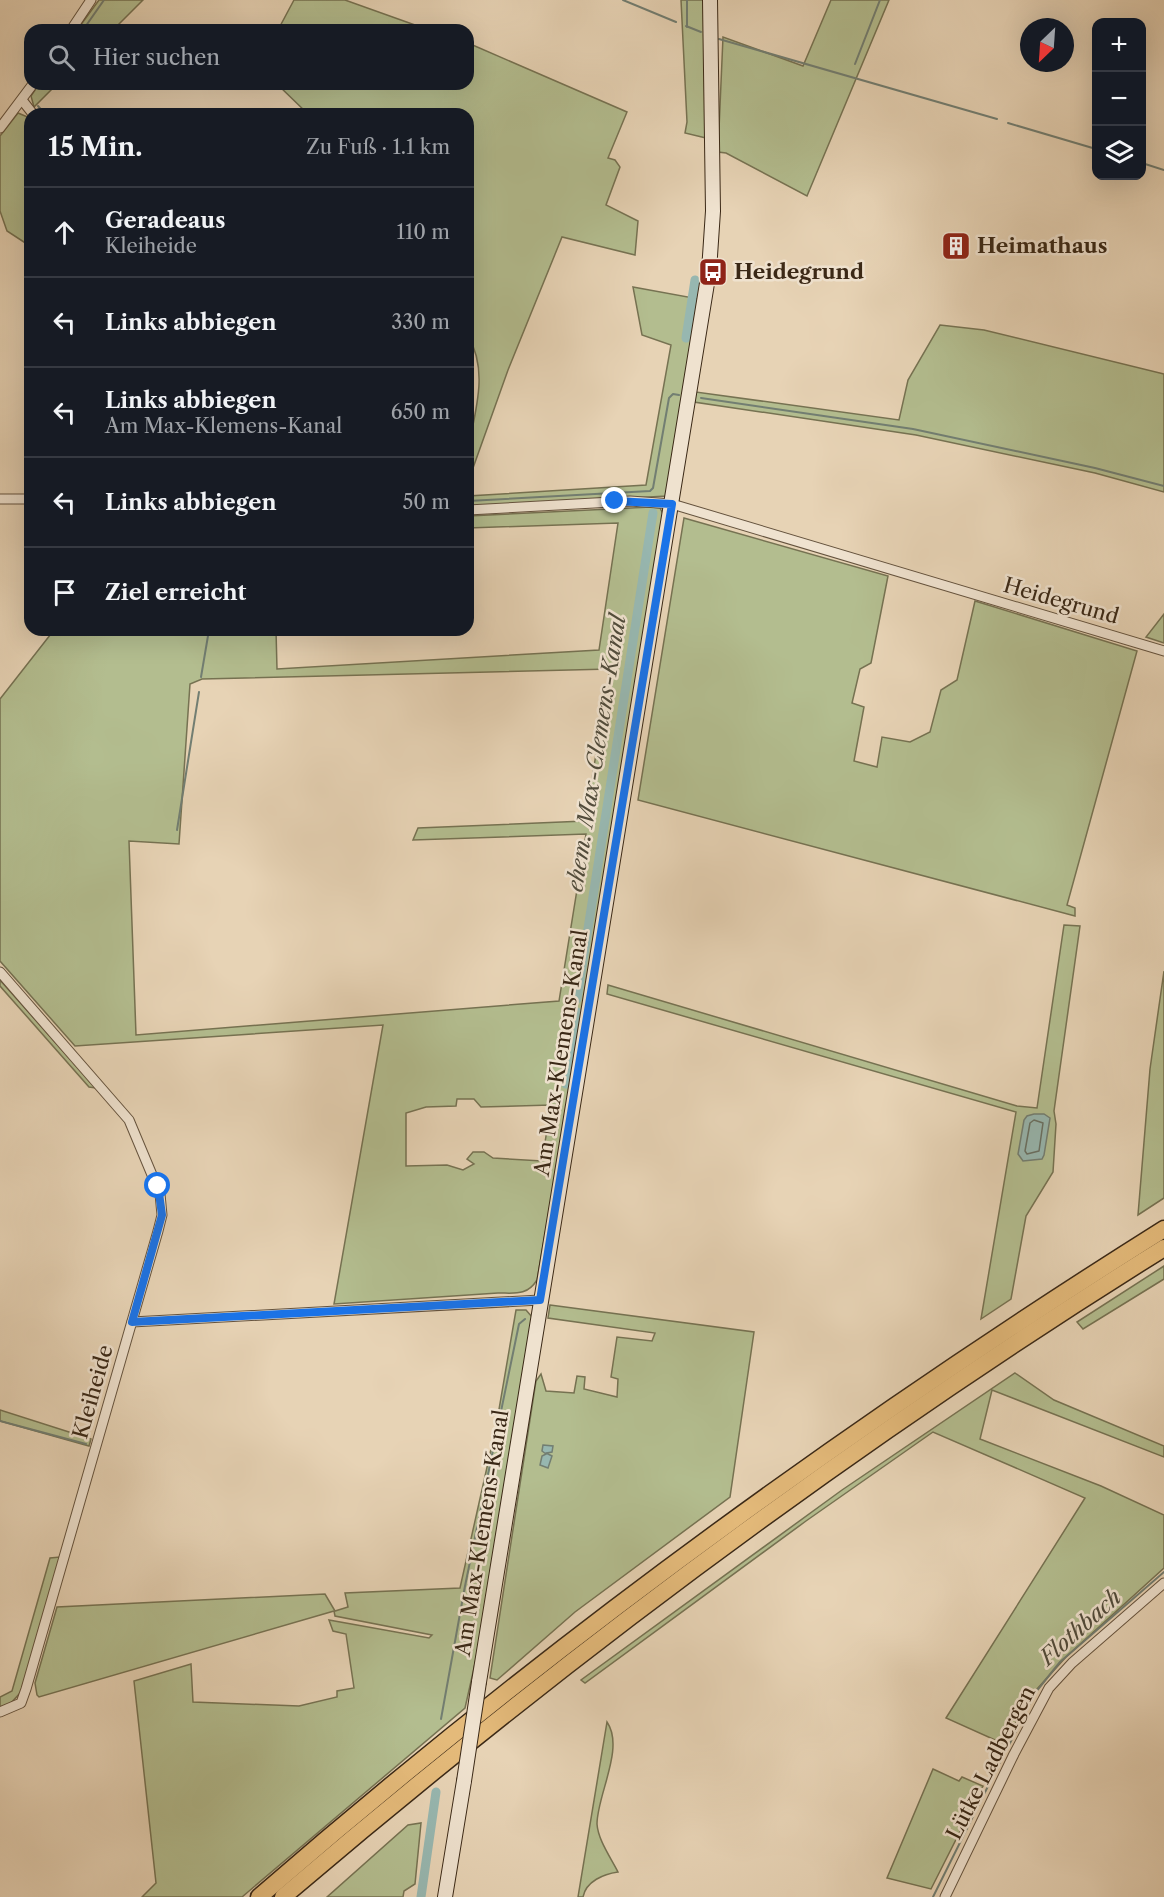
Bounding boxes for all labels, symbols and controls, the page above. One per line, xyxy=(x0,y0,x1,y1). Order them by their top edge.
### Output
north arrow xyxy=(1020,18,1074,72)
map controls xyxy=(1092,18,1146,180)
button: + xyxy=(1092,18,1146,72)
search box xyxy=(24,24,474,90)
icon: search xyxy=(45,41,78,74)
text: Hier suchen xyxy=(93,44,220,71)
button: − xyxy=(1092,72,1146,126)
button: layers xyxy=(1092,126,1146,180)
text: 15 Min. xyxy=(48,131,142,163)
text: Zu Fuß · 1.1 km xyxy=(306,135,450,159)
text: Geradeaus xyxy=(105,207,225,234)
icon: ahead xyxy=(48,216,81,249)
text: 110 m xyxy=(397,220,450,244)
building icon: Heimathaus xyxy=(940,230,972,262)
place label: Heimathaus xyxy=(977,233,1107,258)
text: Kleiheide xyxy=(105,234,197,258)
bus stop icon: Heidegrund xyxy=(697,256,729,288)
place label: Heidegrund xyxy=(734,259,864,284)
icon: left xyxy=(48,306,81,339)
text: Links abbiegen xyxy=(105,309,277,336)
text: 330 m xyxy=(391,310,450,334)
text: Links abbiegen xyxy=(105,387,277,414)
icon: left xyxy=(48,396,81,429)
text: 650 m xyxy=(391,400,450,424)
text: Am Max-Klemens-Kanal xyxy=(105,414,342,438)
icon: left xyxy=(48,486,81,519)
route end xyxy=(601,487,627,513)
text: Links abbiegen xyxy=(105,489,277,516)
text: 50 m xyxy=(403,490,450,514)
street label: Heidegrund xyxy=(1000,572,1122,629)
icon: arrive xyxy=(48,576,81,609)
text: Ziel erreicht xyxy=(105,579,246,606)
water label: ehem. Max-Clemens-Kanal xyxy=(561,610,632,894)
street label: Am Max-Klemens-Kanal xyxy=(529,928,592,1179)
route start xyxy=(144,1172,170,1198)
street label: Kleiheide xyxy=(67,1342,118,1442)
street label: Am Max-Klemens-Kanal xyxy=(450,1408,513,1659)
water label: Flothbach xyxy=(1032,1584,1127,1672)
street label: Lütke Ladbergen xyxy=(941,1682,1040,1844)

